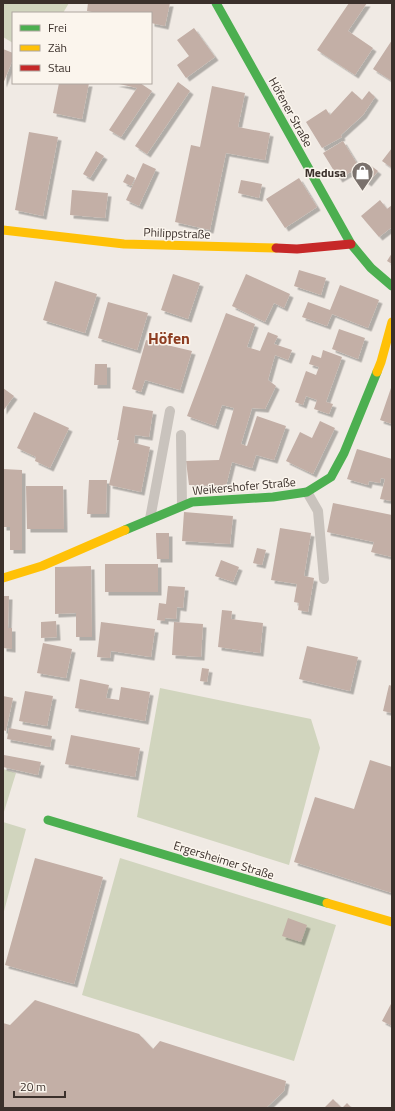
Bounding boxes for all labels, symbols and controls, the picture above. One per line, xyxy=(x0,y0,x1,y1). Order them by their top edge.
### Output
legend xyxy=(12,12,152,84)
text: Frei xyxy=(48,18,67,37)
text: Zäh xyxy=(48,38,67,57)
text: Stau xyxy=(48,58,71,77)
street label: Höfener Straße xyxy=(264,74,318,150)
shop icon: Medusa xyxy=(349,159,375,192)
place label: Medusa xyxy=(305,163,346,182)
street label: Philippstraße xyxy=(143,222,211,244)
district label: Höfen xyxy=(148,326,190,350)
street label: Weikershofer Straße xyxy=(192,472,296,500)
street label: Ergersheimer Straße xyxy=(171,836,277,884)
scale bar xyxy=(14,1073,65,1099)
text: 20 m xyxy=(20,1077,46,1096)

